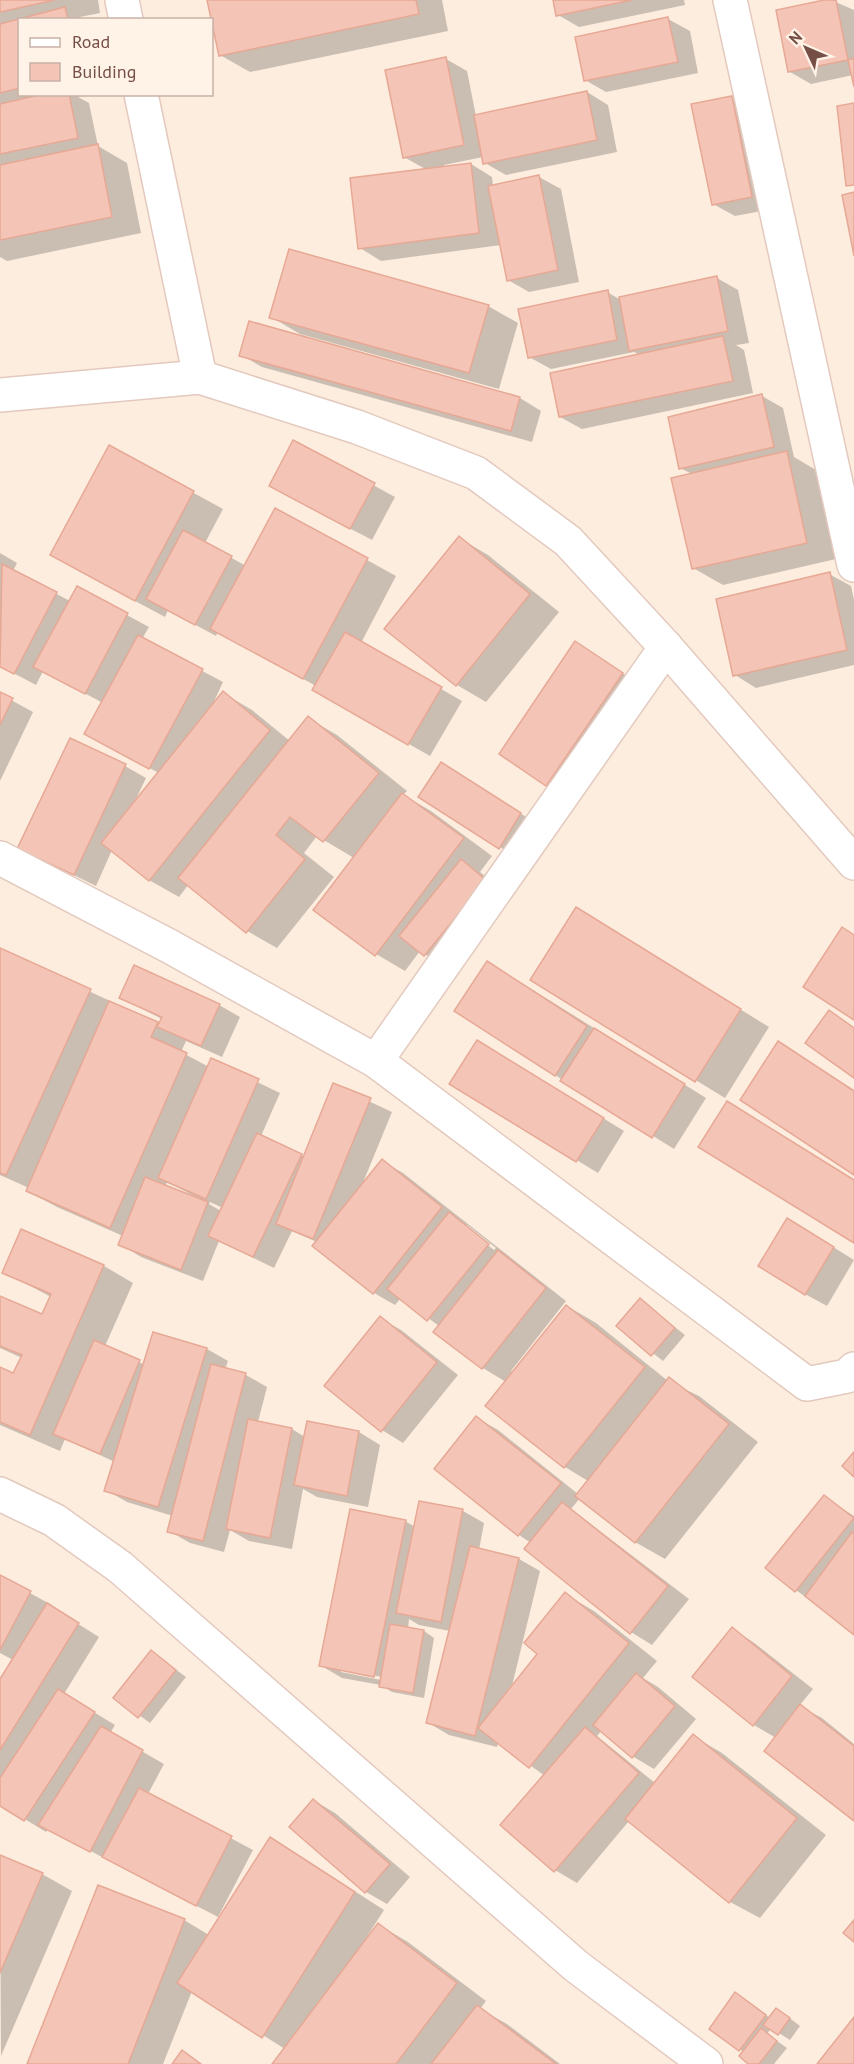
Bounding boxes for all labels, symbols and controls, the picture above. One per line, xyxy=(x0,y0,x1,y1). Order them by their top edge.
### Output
legend xyxy=(18,18,213,96)
north arrow xyxy=(776,18,836,78)
text: N xyxy=(784,27,806,48)
text: Road xyxy=(72,30,110,53)
text: Building xyxy=(72,60,136,83)

